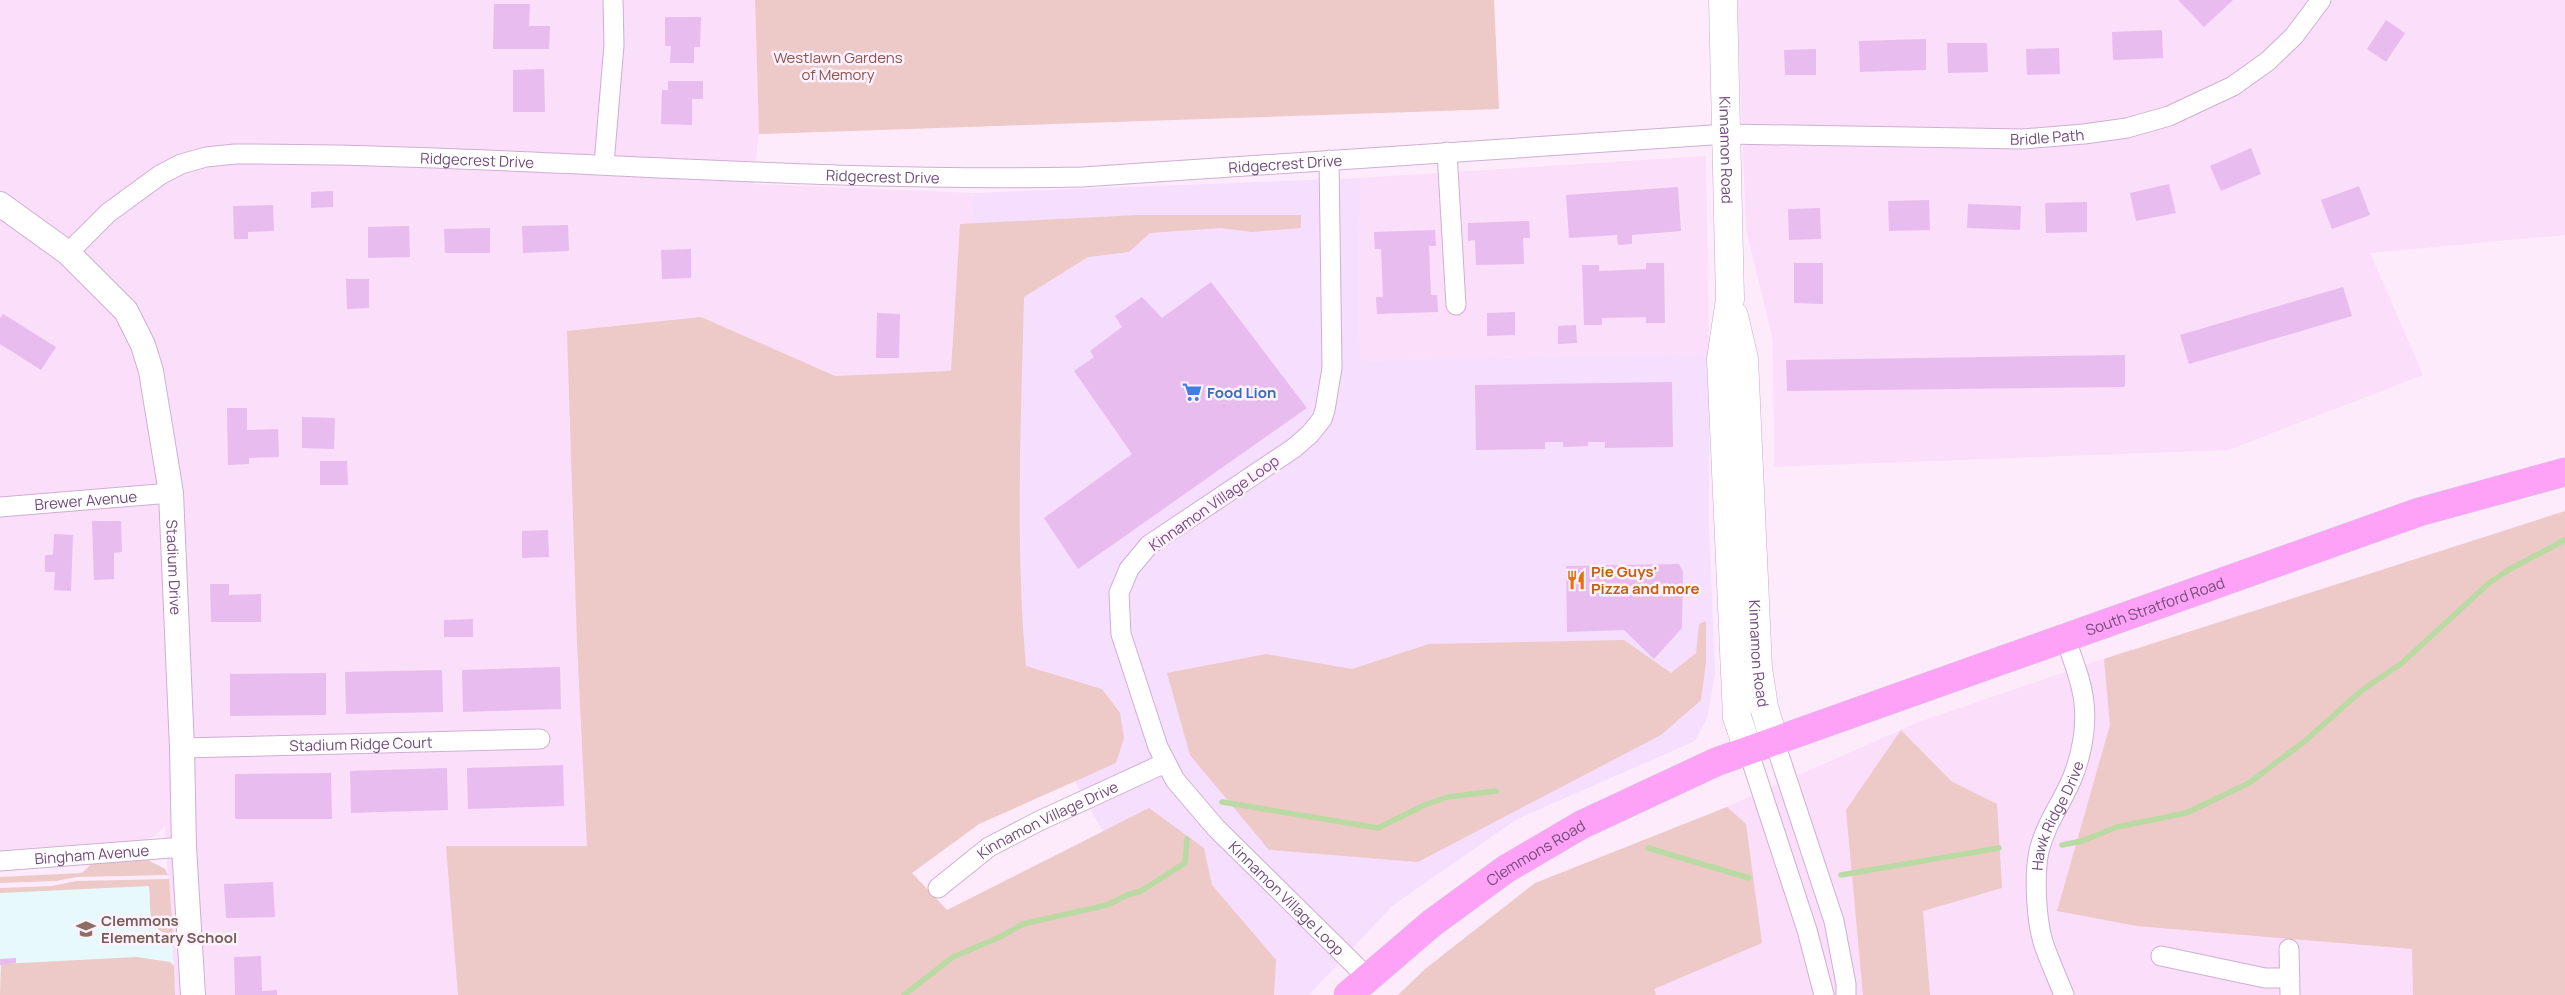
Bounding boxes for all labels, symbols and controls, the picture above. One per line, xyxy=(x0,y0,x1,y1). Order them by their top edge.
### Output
park label: Westlawn Gardens of Memory xyxy=(773,47,903,85)
street label: Kinnamon Road xyxy=(1715,96,1738,204)
street label: Bridle Path xyxy=(2010,124,2085,150)
street label: Ridgecrest Drive xyxy=(420,147,535,173)
street label: Ridgecrest Drive xyxy=(1228,149,1343,178)
street label: Ridgecrest Drive xyxy=(825,164,940,188)
supermarket icon: Food Lion xyxy=(1181,381,1203,403)
place label: Food Lion xyxy=(1207,382,1276,403)
street label: Kinnamon Village Loop xyxy=(1145,450,1283,556)
street label: Brewer Avenue xyxy=(34,485,138,515)
street label: Stadium Drive xyxy=(162,519,187,616)
place label: Pie Guys' Pizza and more xyxy=(1591,561,1700,599)
restaurant icon: Pie Guys' Pizza and more xyxy=(1565,569,1587,591)
street label: South Stratford Road xyxy=(2082,572,2227,640)
street label: Kinnamon Road xyxy=(1744,599,1774,709)
street label: Stadium Ridge Court xyxy=(289,731,433,756)
street label: Hawk Ridge Drive xyxy=(2026,758,2088,871)
street label: Kinnamon Village Drive xyxy=(972,775,1122,863)
street label: Clemmons Road xyxy=(1482,814,1589,891)
street label: Kinnamon Village Loop xyxy=(1224,836,1349,960)
street label: Bingham Avenue xyxy=(34,839,150,869)
place label: Clemmons Elementary School xyxy=(101,910,237,948)
school or university icon: Clemmons Elementary School xyxy=(75,918,97,940)

